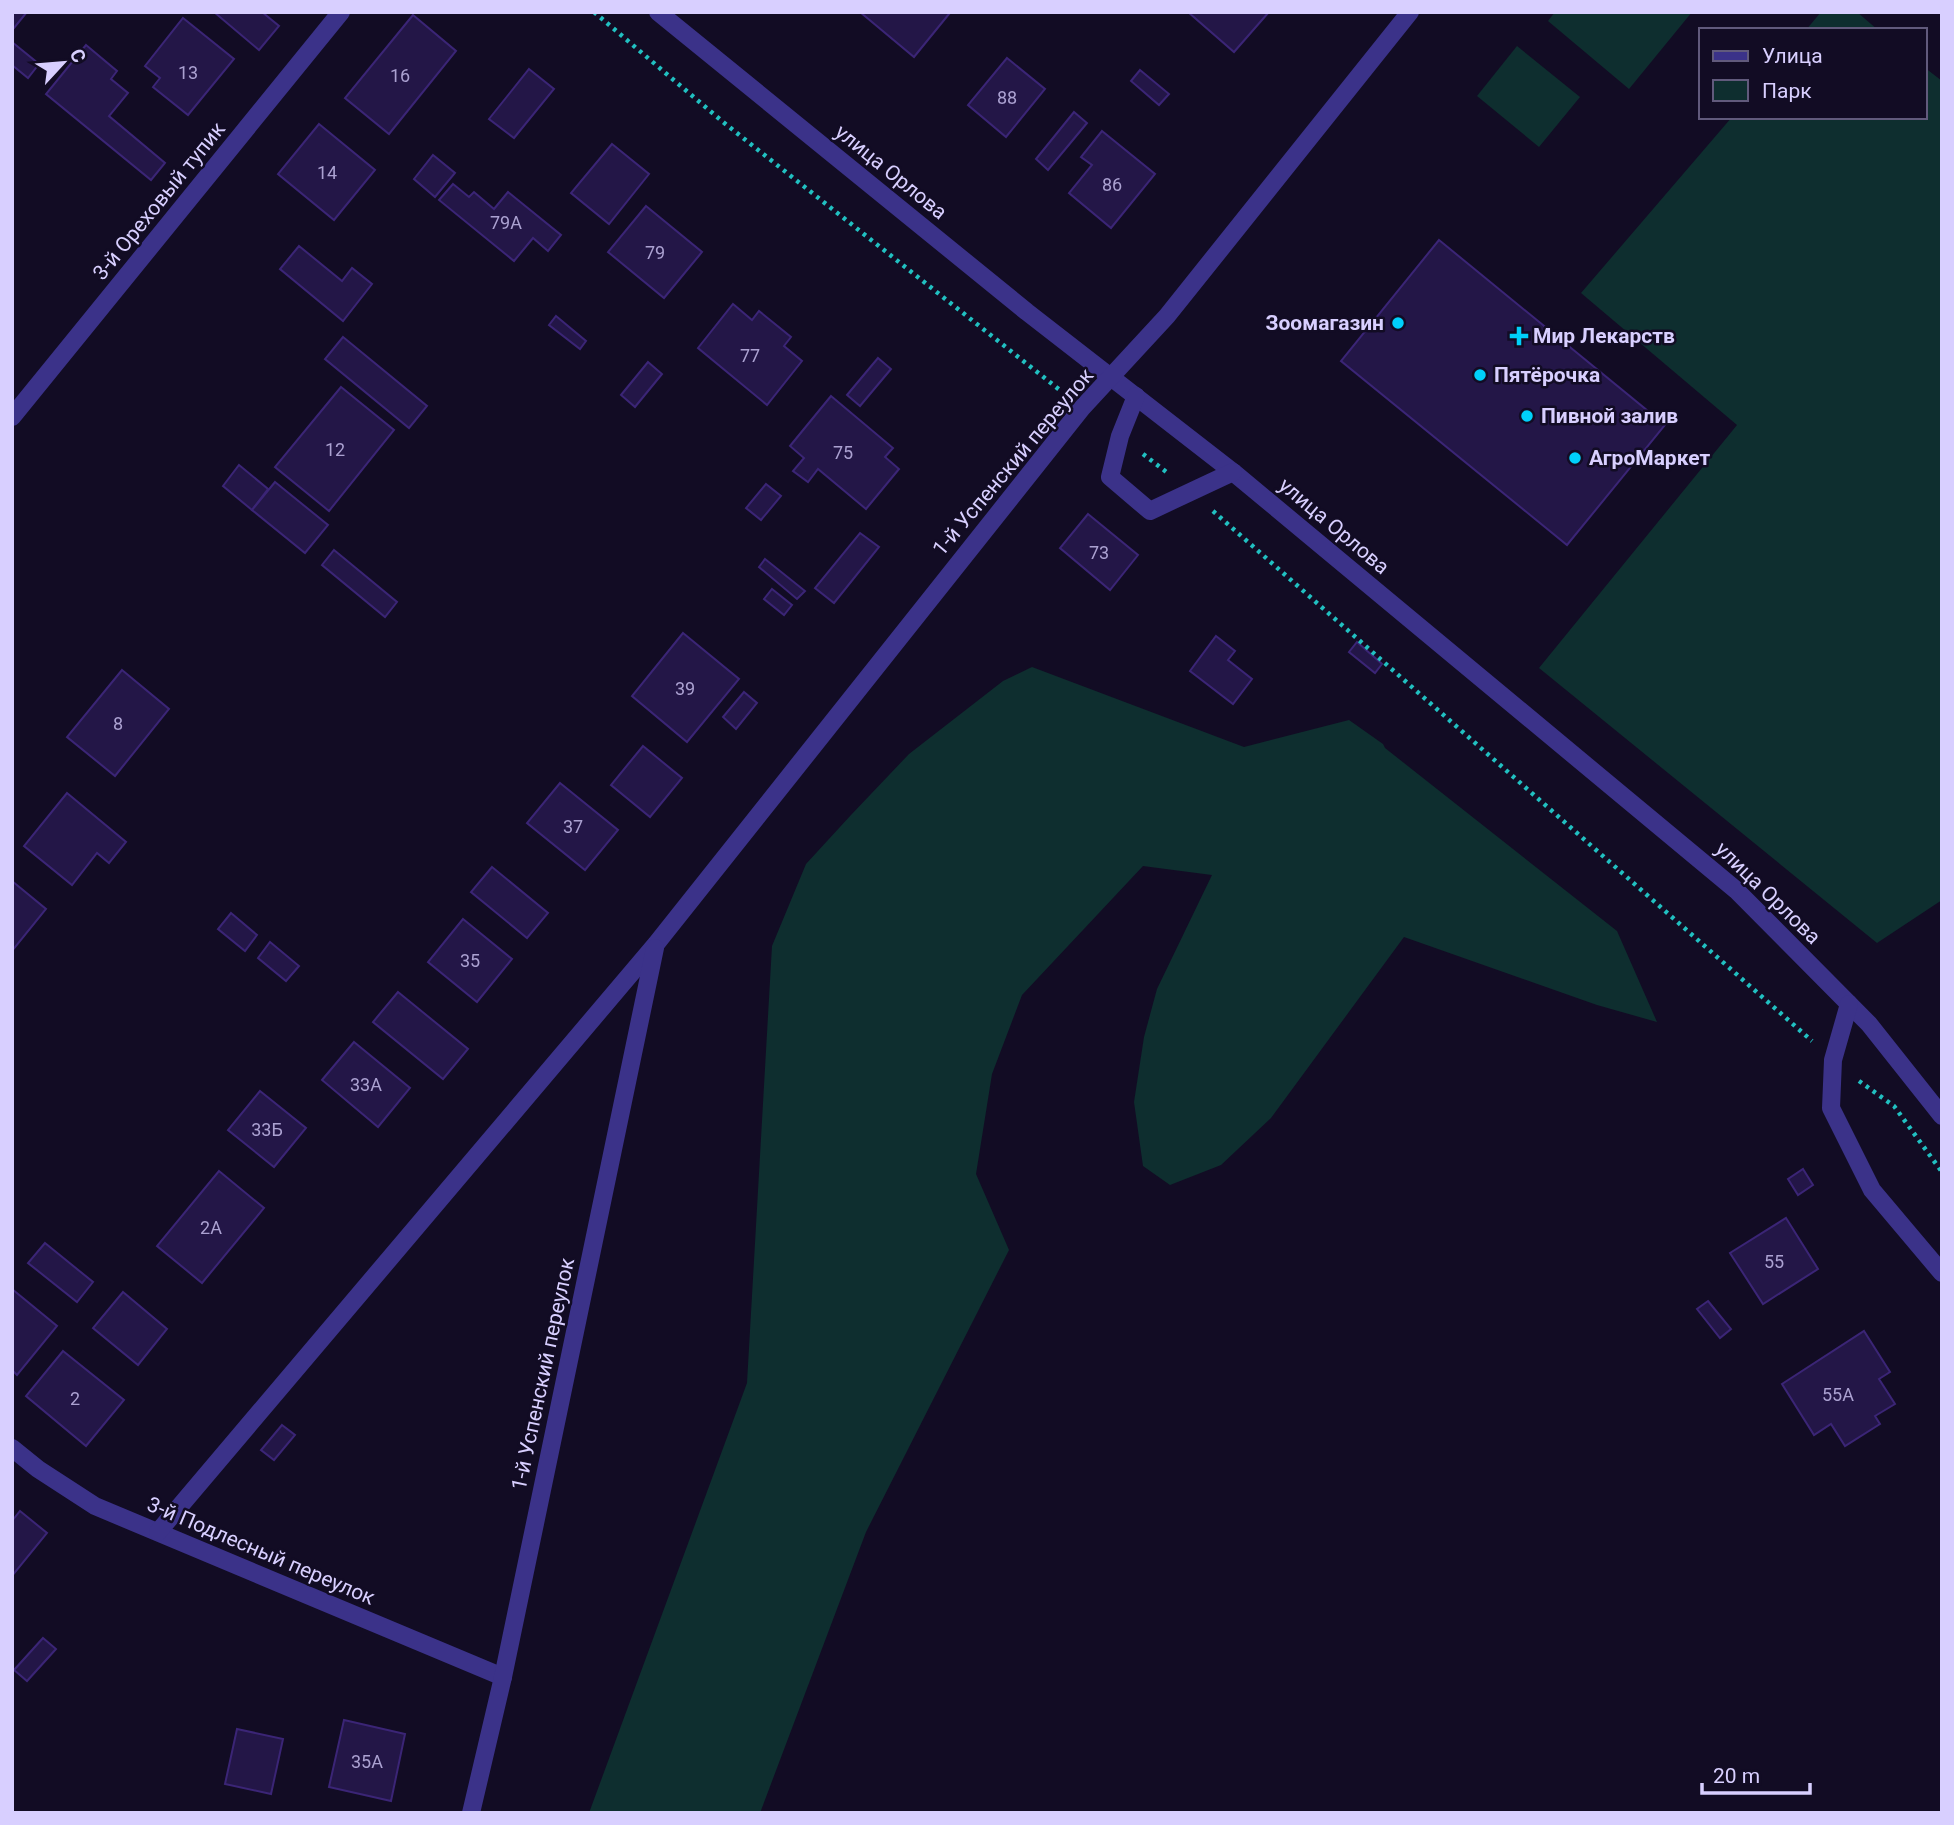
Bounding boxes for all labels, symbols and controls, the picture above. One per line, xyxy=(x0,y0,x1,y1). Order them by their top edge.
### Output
north arrow xyxy=(28,28,98,98)
legend xyxy=(1699,28,1926,119)
text: Улица xyxy=(1762,44,1823,68)
text: С xyxy=(65,45,91,66)
house number: 13 xyxy=(178,62,198,83)
house number: 16 xyxy=(390,65,410,86)
text: Парк xyxy=(1762,79,1812,103)
house number: 88 xyxy=(997,87,1017,108)
street label: 3-й Ореховый тупик xyxy=(88,117,230,285)
street label: улица Орлова xyxy=(830,120,952,224)
house number: 14 xyxy=(317,162,337,183)
house number: 86 xyxy=(1102,174,1122,195)
house number: 79А xyxy=(490,212,522,233)
house number: 79 xyxy=(645,242,665,263)
place label: Зоомагазин xyxy=(1266,311,1384,335)
marker: Зоомагазин xyxy=(1390,315,1406,331)
place label: Мир Лекарств xyxy=(1533,324,1675,348)
marker: Мир Лекарств xyxy=(1511,328,1527,344)
house number: 77 xyxy=(740,345,760,366)
street label: 1-й Успенский переулок xyxy=(928,363,1099,560)
place label: Пятёрочка xyxy=(1494,363,1600,387)
marker: Пятёрочка xyxy=(1472,367,1488,383)
place label: Пивной залив xyxy=(1541,404,1678,428)
marker: Пивной залив xyxy=(1519,408,1535,424)
house number: 12 xyxy=(325,439,345,460)
house number: 75 xyxy=(833,442,853,463)
place label: АгроМаркет xyxy=(1589,446,1711,470)
marker: АгроМаркет xyxy=(1567,450,1583,466)
street label: улица Орлова xyxy=(1274,473,1394,579)
house number: 73 xyxy=(1089,542,1109,563)
house number: 39 xyxy=(675,678,695,699)
house number: 8 xyxy=(113,713,123,734)
house number: 37 xyxy=(563,816,583,837)
street label: улица Орлова xyxy=(1711,837,1825,949)
house number: 35 xyxy=(460,950,480,971)
house number: 33А xyxy=(350,1074,382,1095)
house number: 33Б xyxy=(251,1119,283,1140)
house number: 2А xyxy=(200,1217,222,1238)
house number: 55 xyxy=(1764,1251,1784,1272)
street label: 1-й Успенский переулок xyxy=(507,1255,579,1492)
house number: 55А xyxy=(1822,1384,1854,1405)
house number: 2 xyxy=(70,1388,80,1409)
street label: 3-й Подлесный переулок xyxy=(144,1492,379,1610)
house number: 35А xyxy=(351,1751,383,1772)
scale bar xyxy=(1702,1752,1811,1796)
text: 20 m xyxy=(1713,1764,1760,1788)

